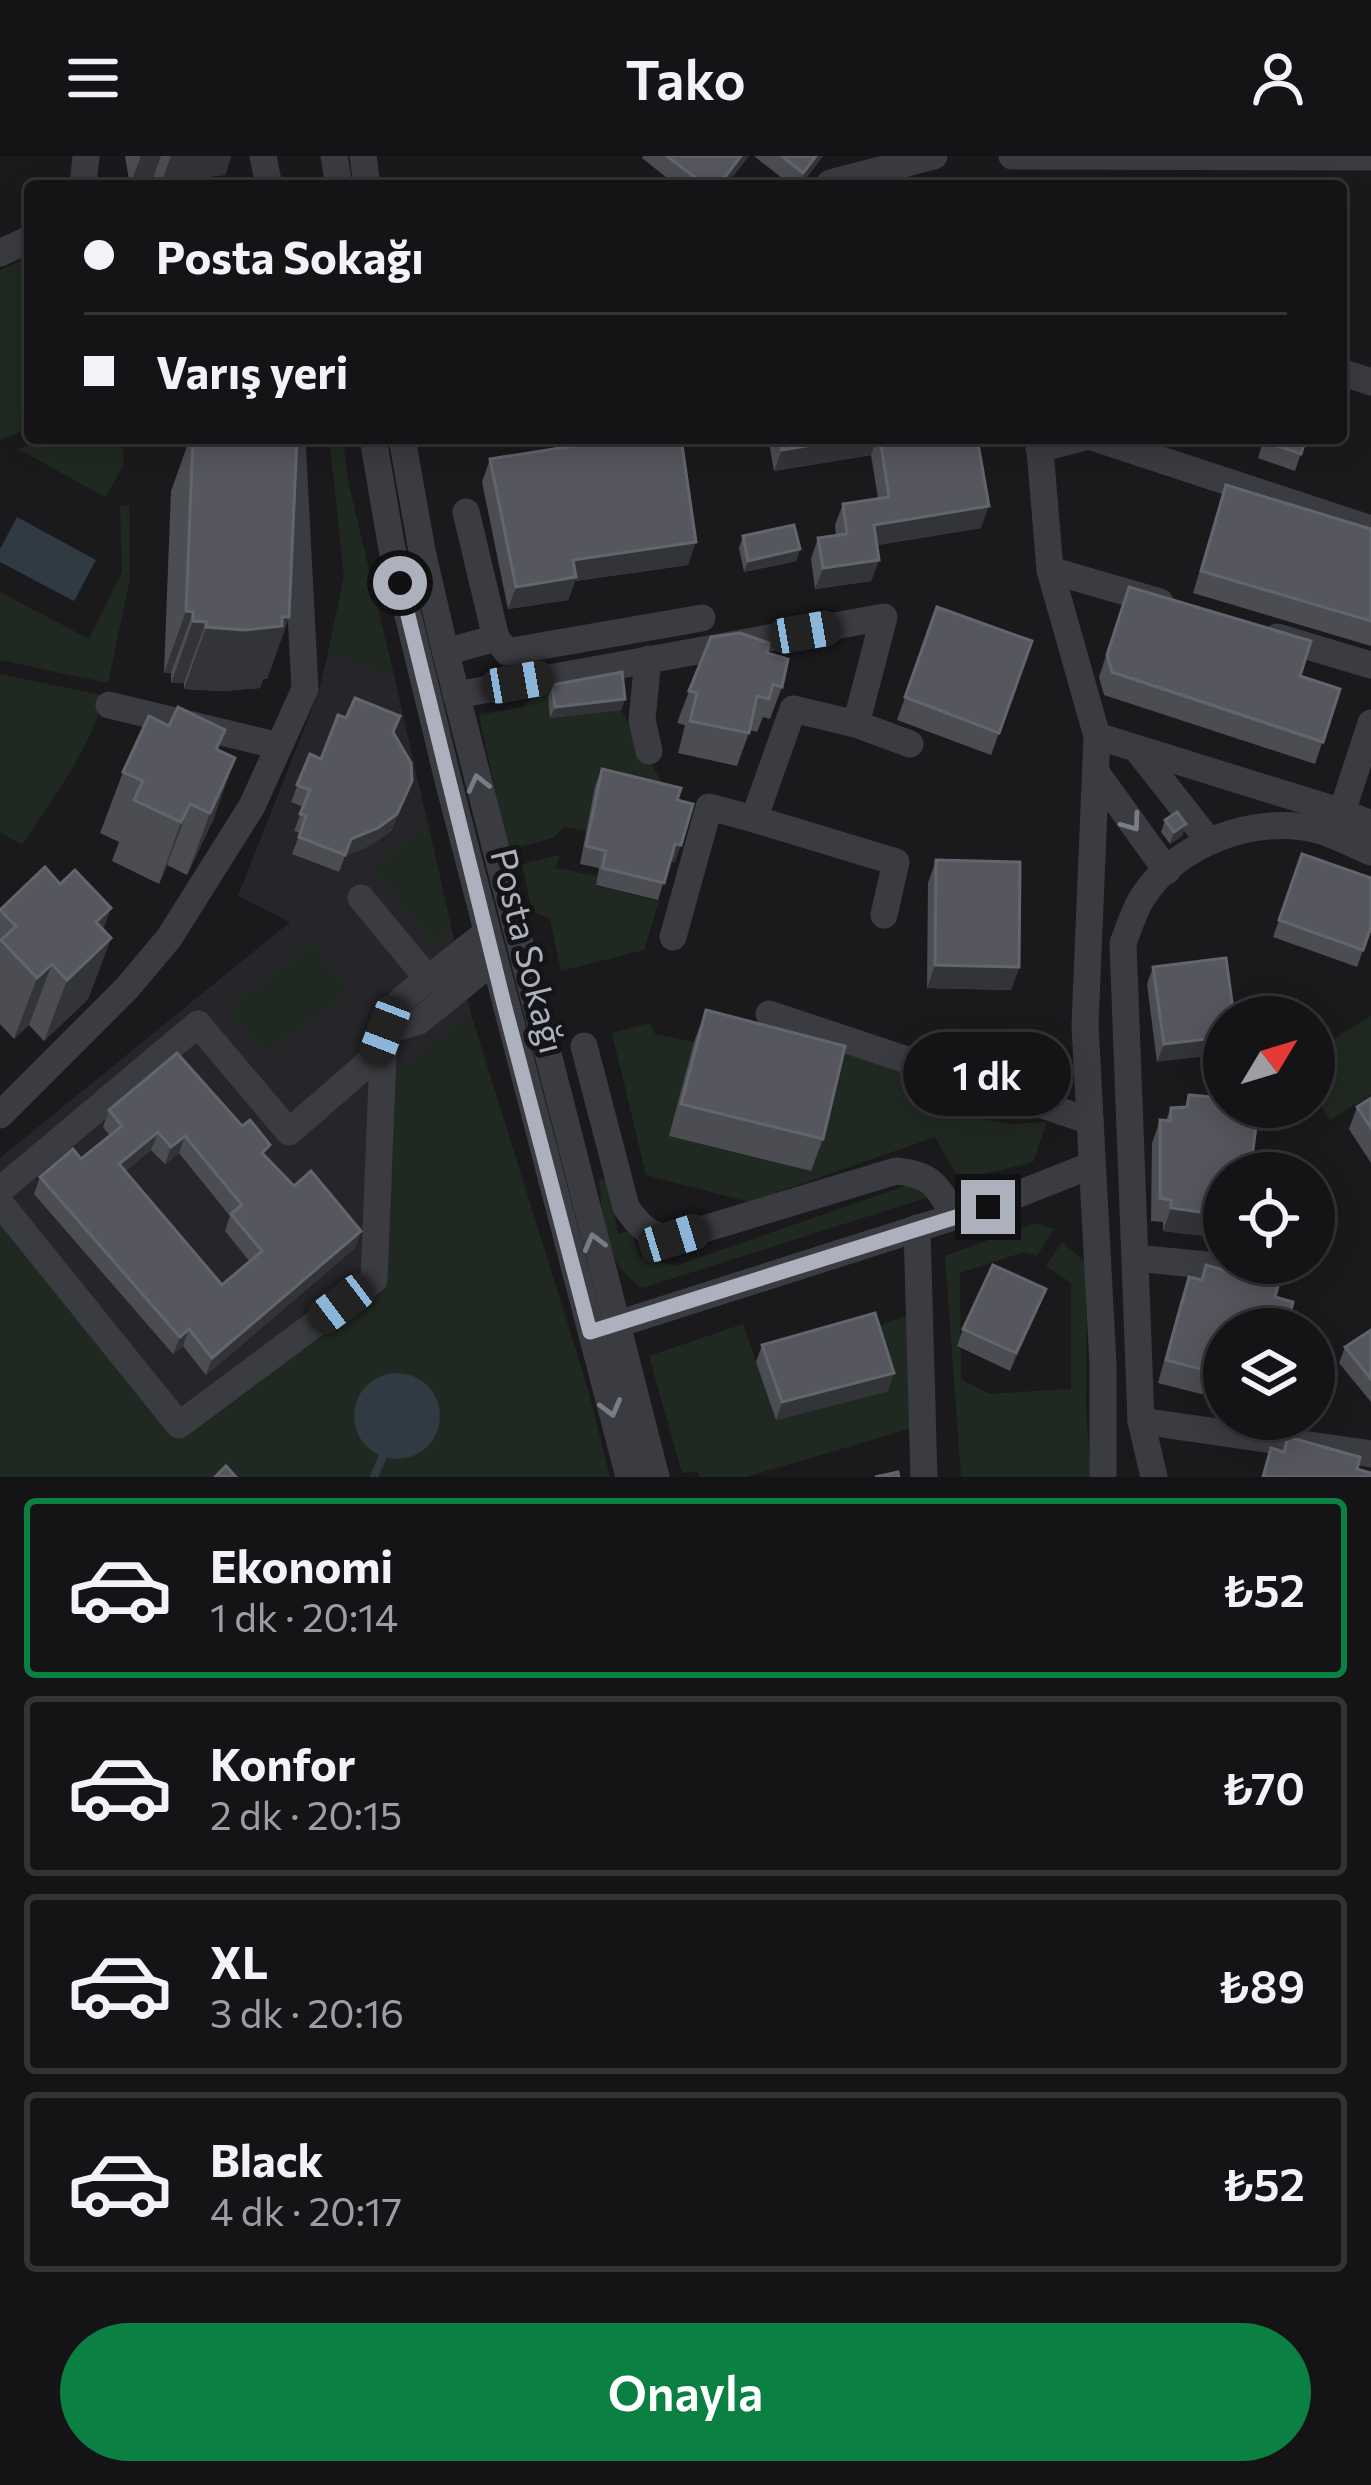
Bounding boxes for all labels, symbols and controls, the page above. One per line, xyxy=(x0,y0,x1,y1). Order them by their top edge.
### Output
icon: menu xyxy=(60,45,126,111)
text: Tako xyxy=(625,45,746,111)
icon: person xyxy=(1245,45,1311,111)
text: Posta Sokağı xyxy=(156,228,424,283)
text: Varış yeri xyxy=(156,343,348,398)
route start xyxy=(373,556,427,610)
car xyxy=(766,608,844,656)
car xyxy=(479,658,557,706)
one-way arrow xyxy=(467,773,492,793)
one-way arrow xyxy=(1117,810,1139,831)
street label: Posta Sokağı xyxy=(483,844,577,1058)
car xyxy=(355,991,415,1071)
north arrow xyxy=(1203,996,1335,1128)
map controls xyxy=(1203,996,1335,1440)
callout: 1 dk xyxy=(904,1033,1072,1117)
text: 1 dk xyxy=(952,1050,1022,1098)
button: locate xyxy=(1203,1152,1335,1284)
route end xyxy=(961,1180,1015,1234)
car xyxy=(634,1210,714,1266)
one-way arrow xyxy=(583,1232,608,1253)
car xyxy=(301,1268,381,1340)
button: layers xyxy=(1203,1308,1335,1440)
one-way arrow xyxy=(596,1397,621,1418)
icon: car xyxy=(66,1534,174,1642)
text: Ekonomi xyxy=(210,1537,393,1592)
text: ₺52 xyxy=(1222,1561,1305,1616)
text: 1 dk · 20:14 xyxy=(210,1592,398,1640)
icon: car xyxy=(66,1732,174,1840)
text: Konfor xyxy=(210,1735,356,1790)
text: ₺70 xyxy=(1222,1759,1305,1814)
text: 2 dk · 20:15 xyxy=(210,1790,402,1838)
icon: car xyxy=(66,1930,174,2038)
text: XL xyxy=(210,1933,268,1988)
text: ₺89 xyxy=(1218,1957,1305,2012)
text: 3 dk · 20:16 xyxy=(210,1988,404,2036)
icon: car xyxy=(66,2128,174,2236)
text: Black xyxy=(210,2131,323,2186)
text: ₺52 xyxy=(1222,2155,1305,2210)
text: 4 dk · 20:17 xyxy=(210,2186,402,2234)
button: Onayla xyxy=(60,2323,1311,2461)

